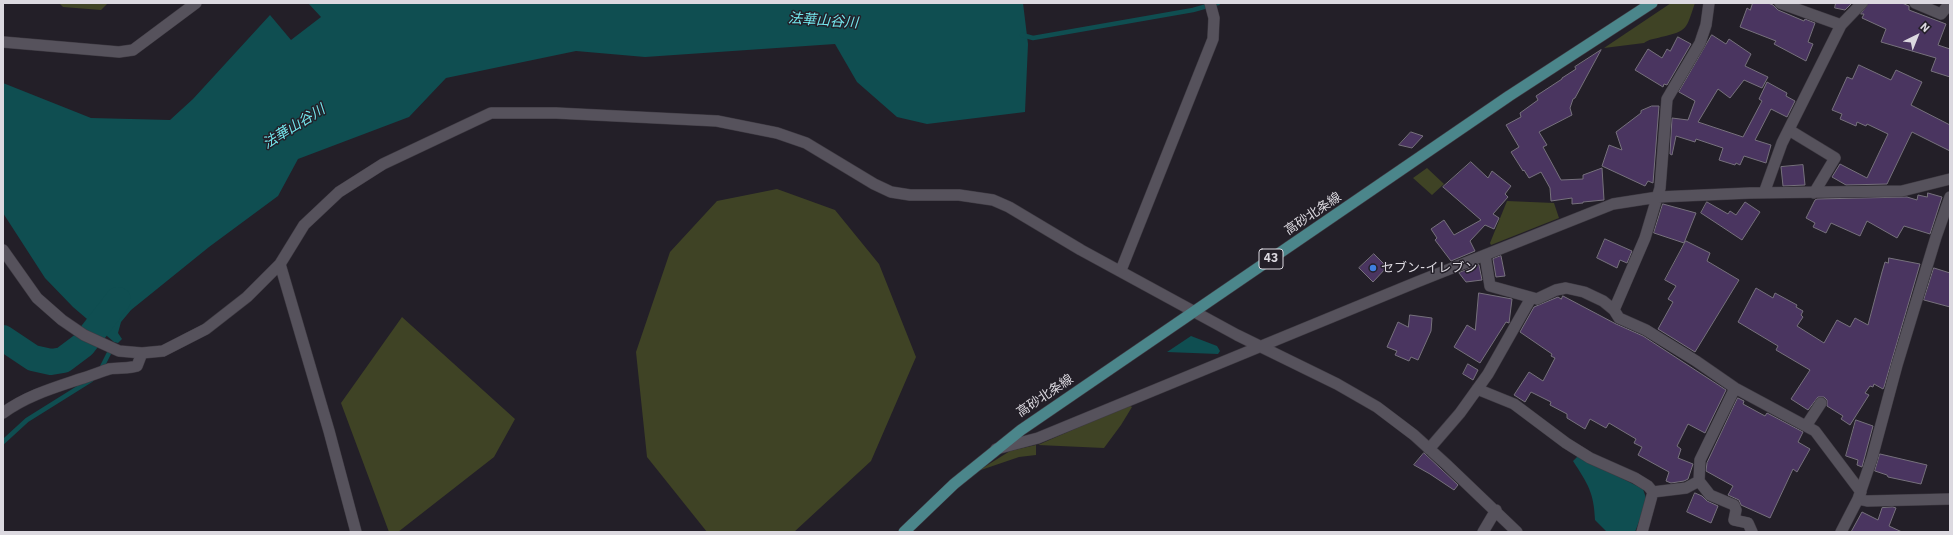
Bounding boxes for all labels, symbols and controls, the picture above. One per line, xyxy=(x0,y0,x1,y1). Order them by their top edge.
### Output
water label: 法華山谷川 xyxy=(787,10,859,32)
north arrow xyxy=(1897,16,1937,56)
text: N xyxy=(1917,19,1933,35)
water label: 法華山谷川 xyxy=(260,101,328,153)
street label: 高砂北条線 xyxy=(1282,189,1344,239)
road number: 43 xyxy=(1259,249,1283,269)
place label: セブン-イレブン xyxy=(1381,260,1477,276)
marker: セブン-イレブン xyxy=(1368,263,1378,273)
street label: 高砂北条線 xyxy=(1014,371,1076,421)

